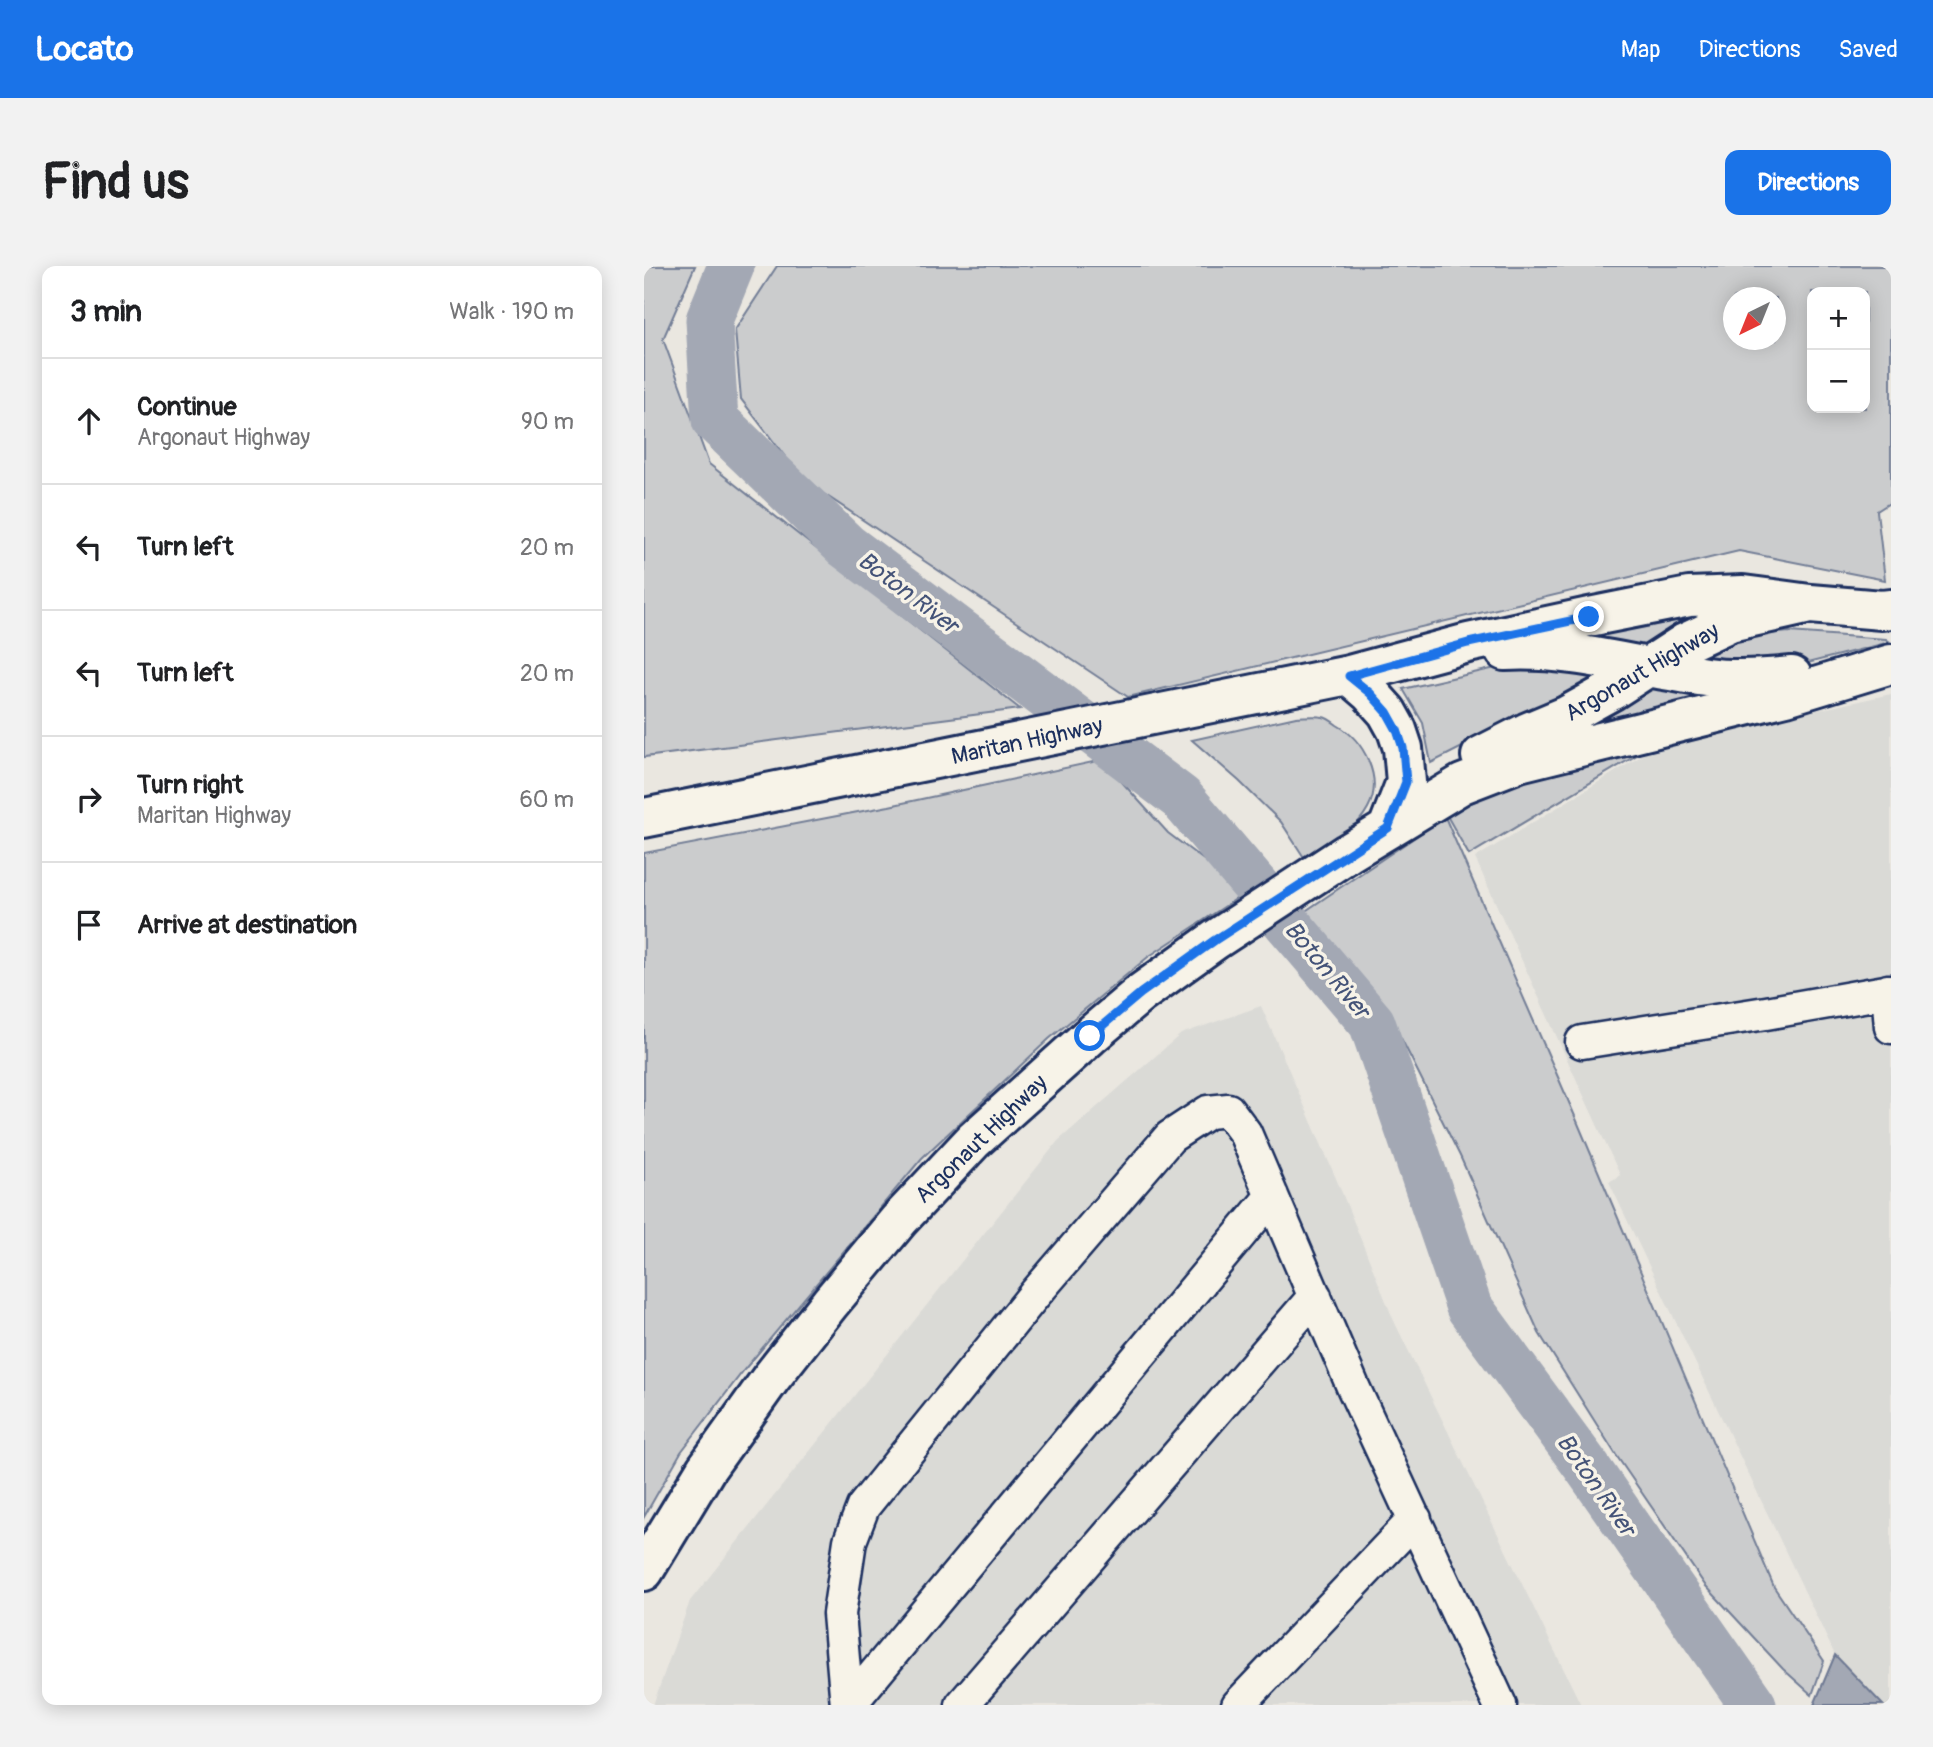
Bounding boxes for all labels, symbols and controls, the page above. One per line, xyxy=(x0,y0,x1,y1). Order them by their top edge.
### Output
text: Locato xyxy=(35,29,133,70)
text: Map xyxy=(1621,35,1661,64)
text: Directions xyxy=(1699,35,1800,64)
text: Saved xyxy=(1838,35,1898,64)
button: Directions xyxy=(1725,150,1891,215)
text: Find us xyxy=(42,152,189,213)
north arrow xyxy=(1723,287,1786,350)
map controls xyxy=(1807,287,1870,413)
button: + xyxy=(1807,287,1870,350)
text: 3 min xyxy=(70,293,142,330)
text: Walk · 190 m xyxy=(449,297,574,326)
button: − xyxy=(1807,350,1870,413)
text: Continue xyxy=(137,391,237,423)
icon: ahead xyxy=(70,402,108,440)
text: 90 m xyxy=(521,407,574,436)
text: Argonaut Highway xyxy=(137,423,310,452)
icon: left xyxy=(70,528,108,566)
text: Turn left xyxy=(137,531,233,563)
text: 20 m xyxy=(520,533,574,562)
water label: Boton River xyxy=(852,546,966,642)
route end xyxy=(1573,601,1604,632)
street label: Argonaut Highway xyxy=(1560,616,1724,728)
icon: left xyxy=(70,654,108,692)
text: Turn left xyxy=(137,657,233,689)
text: 20 m xyxy=(520,659,574,688)
street label: Maritan Highway xyxy=(949,711,1106,771)
text: Turn right xyxy=(137,769,243,801)
icon: right xyxy=(70,780,108,818)
text: 60 m xyxy=(519,785,574,814)
text: Maritan Highway xyxy=(137,801,291,830)
icon: arrive xyxy=(70,906,108,944)
text: Arrive at destination xyxy=(137,909,357,941)
water label: Boton River xyxy=(1278,916,1378,1027)
route start xyxy=(1074,1020,1105,1051)
street label: Argonaut Highway xyxy=(909,1068,1053,1210)
water label: Boton River xyxy=(1550,1428,1644,1544)

